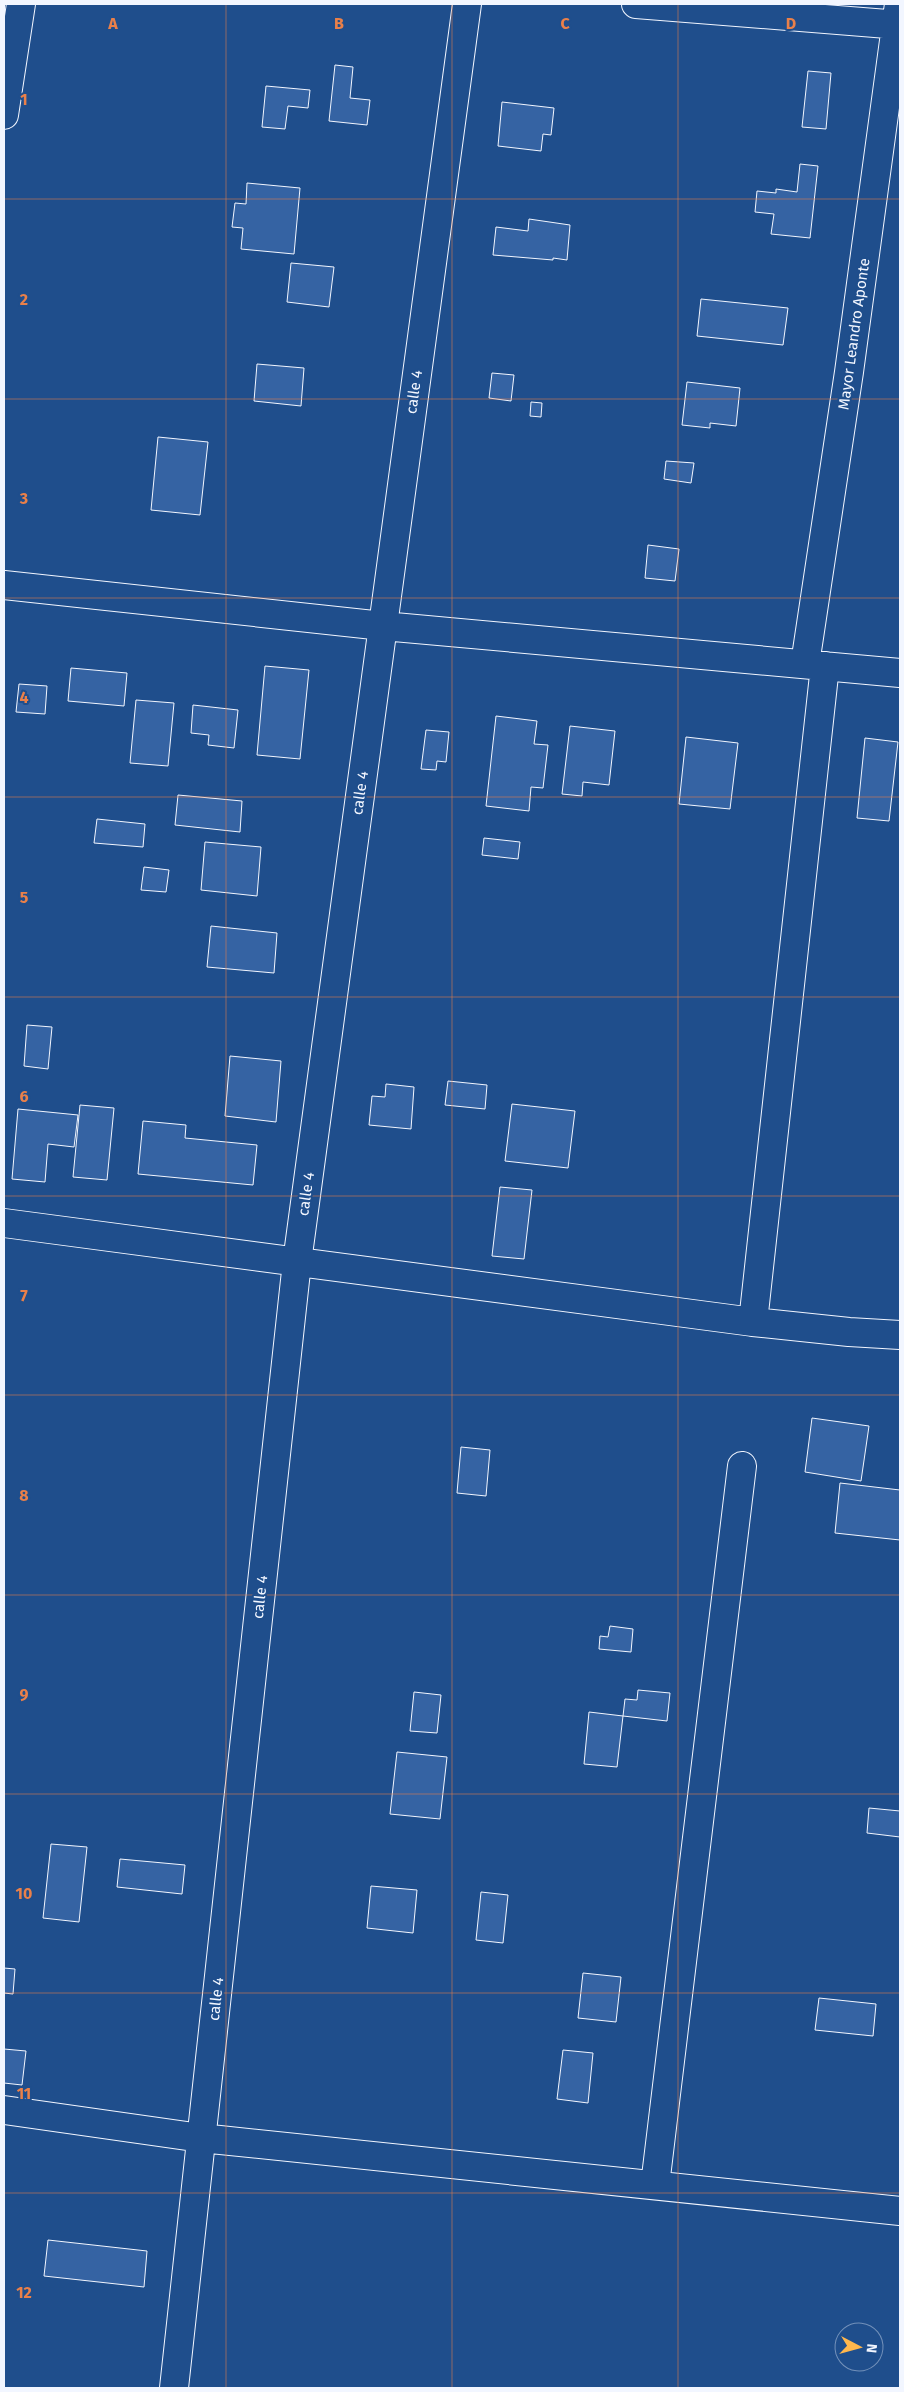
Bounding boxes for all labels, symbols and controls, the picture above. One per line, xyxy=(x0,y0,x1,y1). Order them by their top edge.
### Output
text: A xyxy=(107,14,118,33)
text: B xyxy=(334,14,344,33)
text: C xyxy=(560,14,570,33)
text: D xyxy=(786,14,796,33)
text: 1 xyxy=(20,90,28,109)
street label: Mayor Leandro Aponte xyxy=(834,257,874,411)
text: 2 xyxy=(20,290,28,309)
street label: calle 4 xyxy=(402,369,426,415)
text: 3 xyxy=(19,489,28,508)
text: 4 xyxy=(19,688,29,707)
street label: calle 4 xyxy=(348,770,372,816)
text: 5 xyxy=(20,888,29,907)
text: 6 xyxy=(19,1087,29,1106)
street label: calle 4 xyxy=(294,1171,318,1217)
text: 7 xyxy=(20,1286,28,1305)
text: 8 xyxy=(19,1486,29,1505)
street label: calle 4 xyxy=(249,1574,271,1620)
text: 9 xyxy=(20,1685,29,1704)
text: 10 xyxy=(16,1884,32,1903)
street label: calle 4 xyxy=(205,1976,227,2022)
text: 11 xyxy=(17,2084,31,2103)
text: 12 xyxy=(16,2283,32,2302)
north arrow xyxy=(834,2322,884,2372)
text: N xyxy=(862,2343,880,2354)

